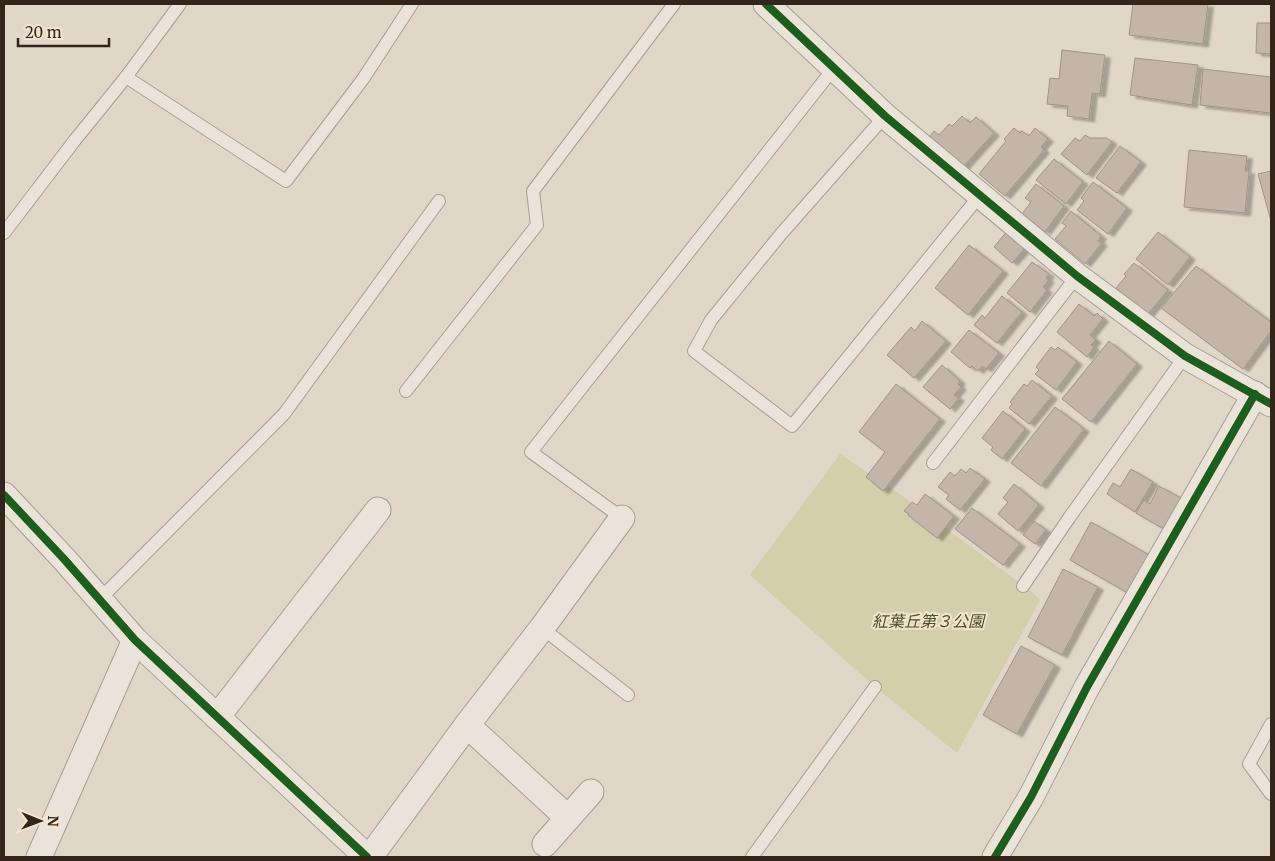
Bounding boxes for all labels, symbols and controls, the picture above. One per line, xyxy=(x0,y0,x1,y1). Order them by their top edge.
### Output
scale bar xyxy=(18,15,109,47)
text: 20 m xyxy=(25,23,62,42)
park label: 紅葉丘第３公園 xyxy=(872,611,986,631)
north arrow xyxy=(15,796,65,846)
text: N xyxy=(44,816,62,827)

